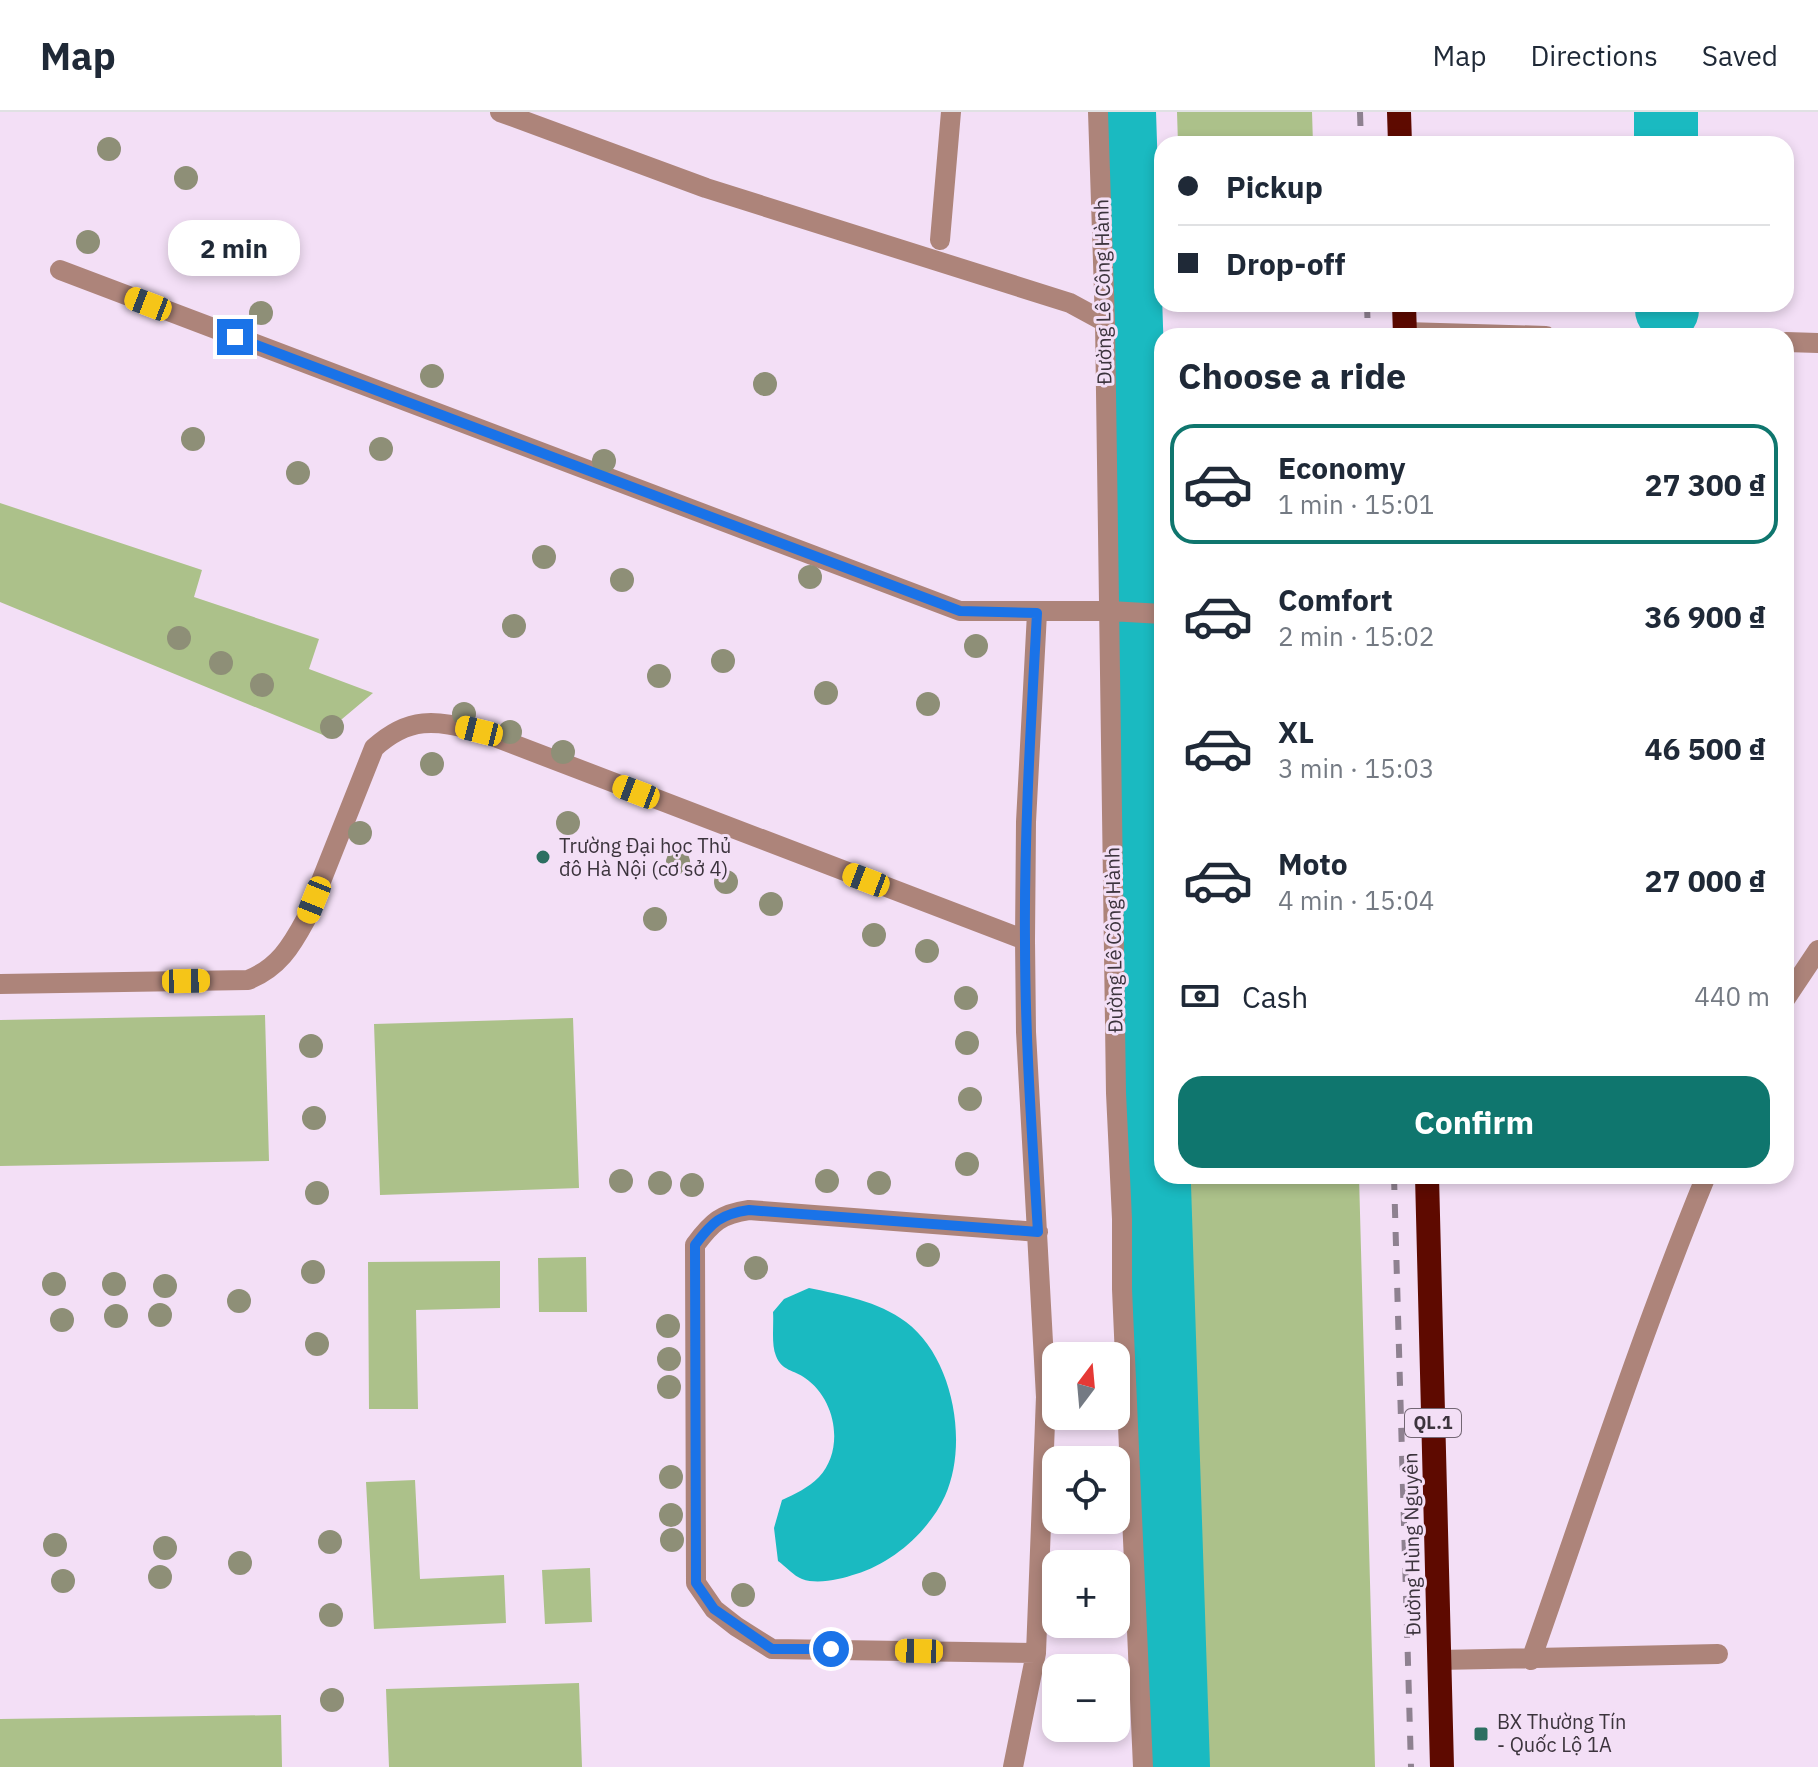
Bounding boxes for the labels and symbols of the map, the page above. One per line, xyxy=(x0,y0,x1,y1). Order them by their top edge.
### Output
street label: Đường Lê Công Hành xyxy=(1087,199,1118,385)
callout: 2 min xyxy=(169,221,301,277)
car xyxy=(121,284,175,324)
route end xyxy=(217,319,253,355)
car xyxy=(453,714,505,748)
car xyxy=(609,772,663,812)
place label: Trường Đại học Thủ đô Hà Nội (cơ sở 4) xyxy=(559,832,731,882)
street label: Đường Lê Công Hành xyxy=(1098,847,1129,1033)
marker: Trường Đại học Thủ đô Hà Nội (cơ sở 4) xyxy=(534,848,552,866)
car xyxy=(839,860,893,900)
car xyxy=(294,873,334,927)
car xyxy=(162,969,210,993)
north arrow xyxy=(1042,1342,1130,1430)
road number: QL.1 xyxy=(1405,1409,1461,1437)
street label: Đường Hùng Nguyên xyxy=(1396,1452,1427,1636)
route start xyxy=(813,1631,849,1667)
car xyxy=(895,1639,943,1663)
place label: BX Thường Tín - Quốc Lộ 1A xyxy=(1497,1708,1626,1758)
marker: BX Thường Tín - Quốc Lộ 1A xyxy=(1472,1725,1490,1743)

